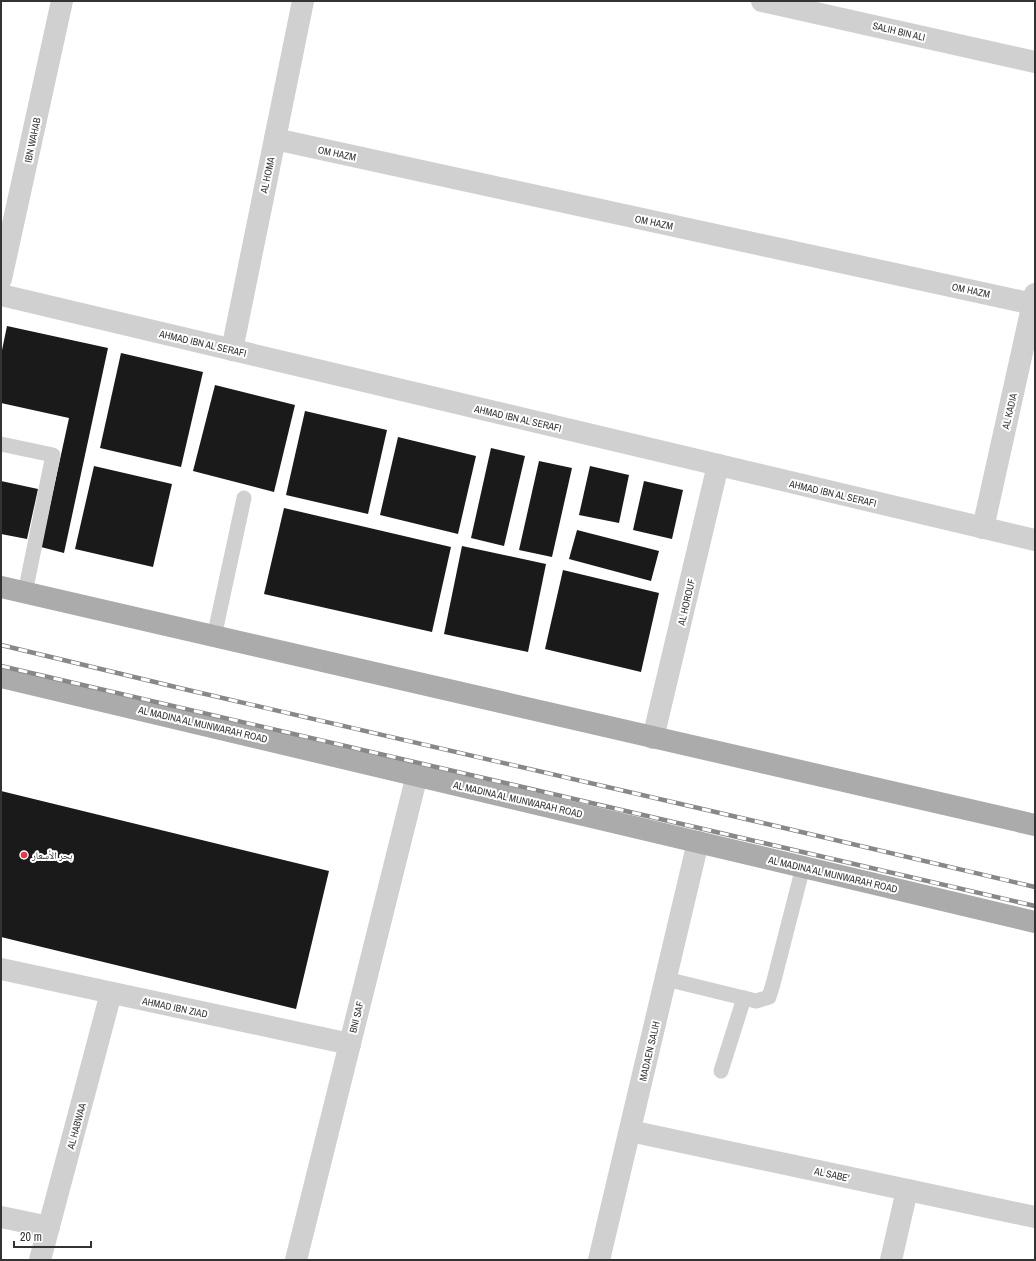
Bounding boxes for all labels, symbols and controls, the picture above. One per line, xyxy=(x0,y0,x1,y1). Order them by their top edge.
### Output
street label: SALIH BIN ALI xyxy=(871,19,927,44)
street label: IBN WAHAB xyxy=(21,116,44,164)
street label: OM HAZM xyxy=(317,143,357,164)
street label: AL HOMA xyxy=(257,155,278,195)
street label: OM HAZM xyxy=(634,212,674,233)
street label: OM HAZM xyxy=(951,280,991,301)
street label: AHMAD IBN AL SERAFI xyxy=(157,327,248,360)
street label: AL KADIA xyxy=(999,391,1020,431)
street label: AHMAD IBN AL SERAFI xyxy=(472,402,563,435)
street label: AHMAD IBN AL SERAFI xyxy=(787,477,878,510)
street label: AL HOROUF xyxy=(675,577,698,628)
street label: AL MADINA AL MUNWARAH ROAD xyxy=(136,703,269,746)
street label: AL MADINA AL MUNWARAH ROAD xyxy=(451,778,584,821)
place label: بحر الأسعار xyxy=(31,849,73,862)
marker: بحر الأسعار xyxy=(19,850,29,860)
street label: AL MADINA AL MUNWARAH ROAD xyxy=(766,853,899,896)
street label: AHMAD IBN ZIAD xyxy=(140,994,209,1021)
street label: BNI SAF xyxy=(346,1000,367,1034)
street label: MADAEN SALIH xyxy=(636,1020,663,1082)
street label: AL HABWAA xyxy=(64,1101,89,1152)
street label: AL SABE' xyxy=(812,1164,851,1185)
scale bar xyxy=(14,1223,91,1249)
text: 20 m xyxy=(20,1229,42,1245)

